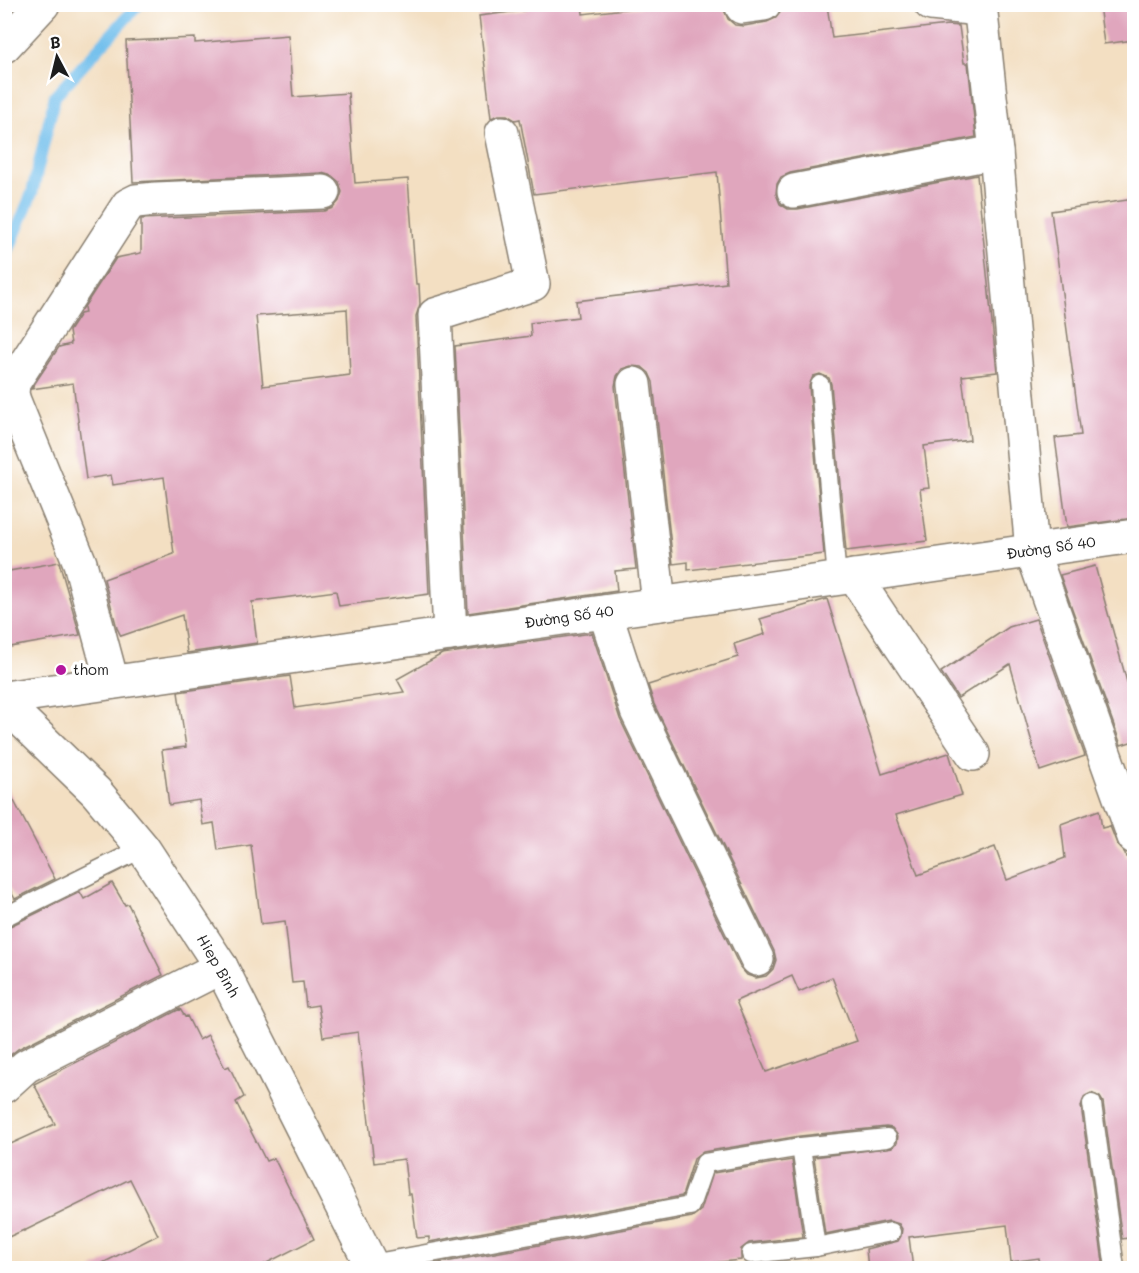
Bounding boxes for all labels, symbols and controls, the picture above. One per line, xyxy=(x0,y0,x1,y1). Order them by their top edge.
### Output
north arrow xyxy=(27,27,87,87)
text: B xyxy=(48,31,62,53)
street label: Đường Số 40 xyxy=(1005,531,1097,563)
street label: Đường Số 40 xyxy=(523,600,615,632)
place label: thom xyxy=(73,659,109,679)
marker: thom xyxy=(54,663,68,677)
street label: Hiep Binh xyxy=(193,930,245,1001)

